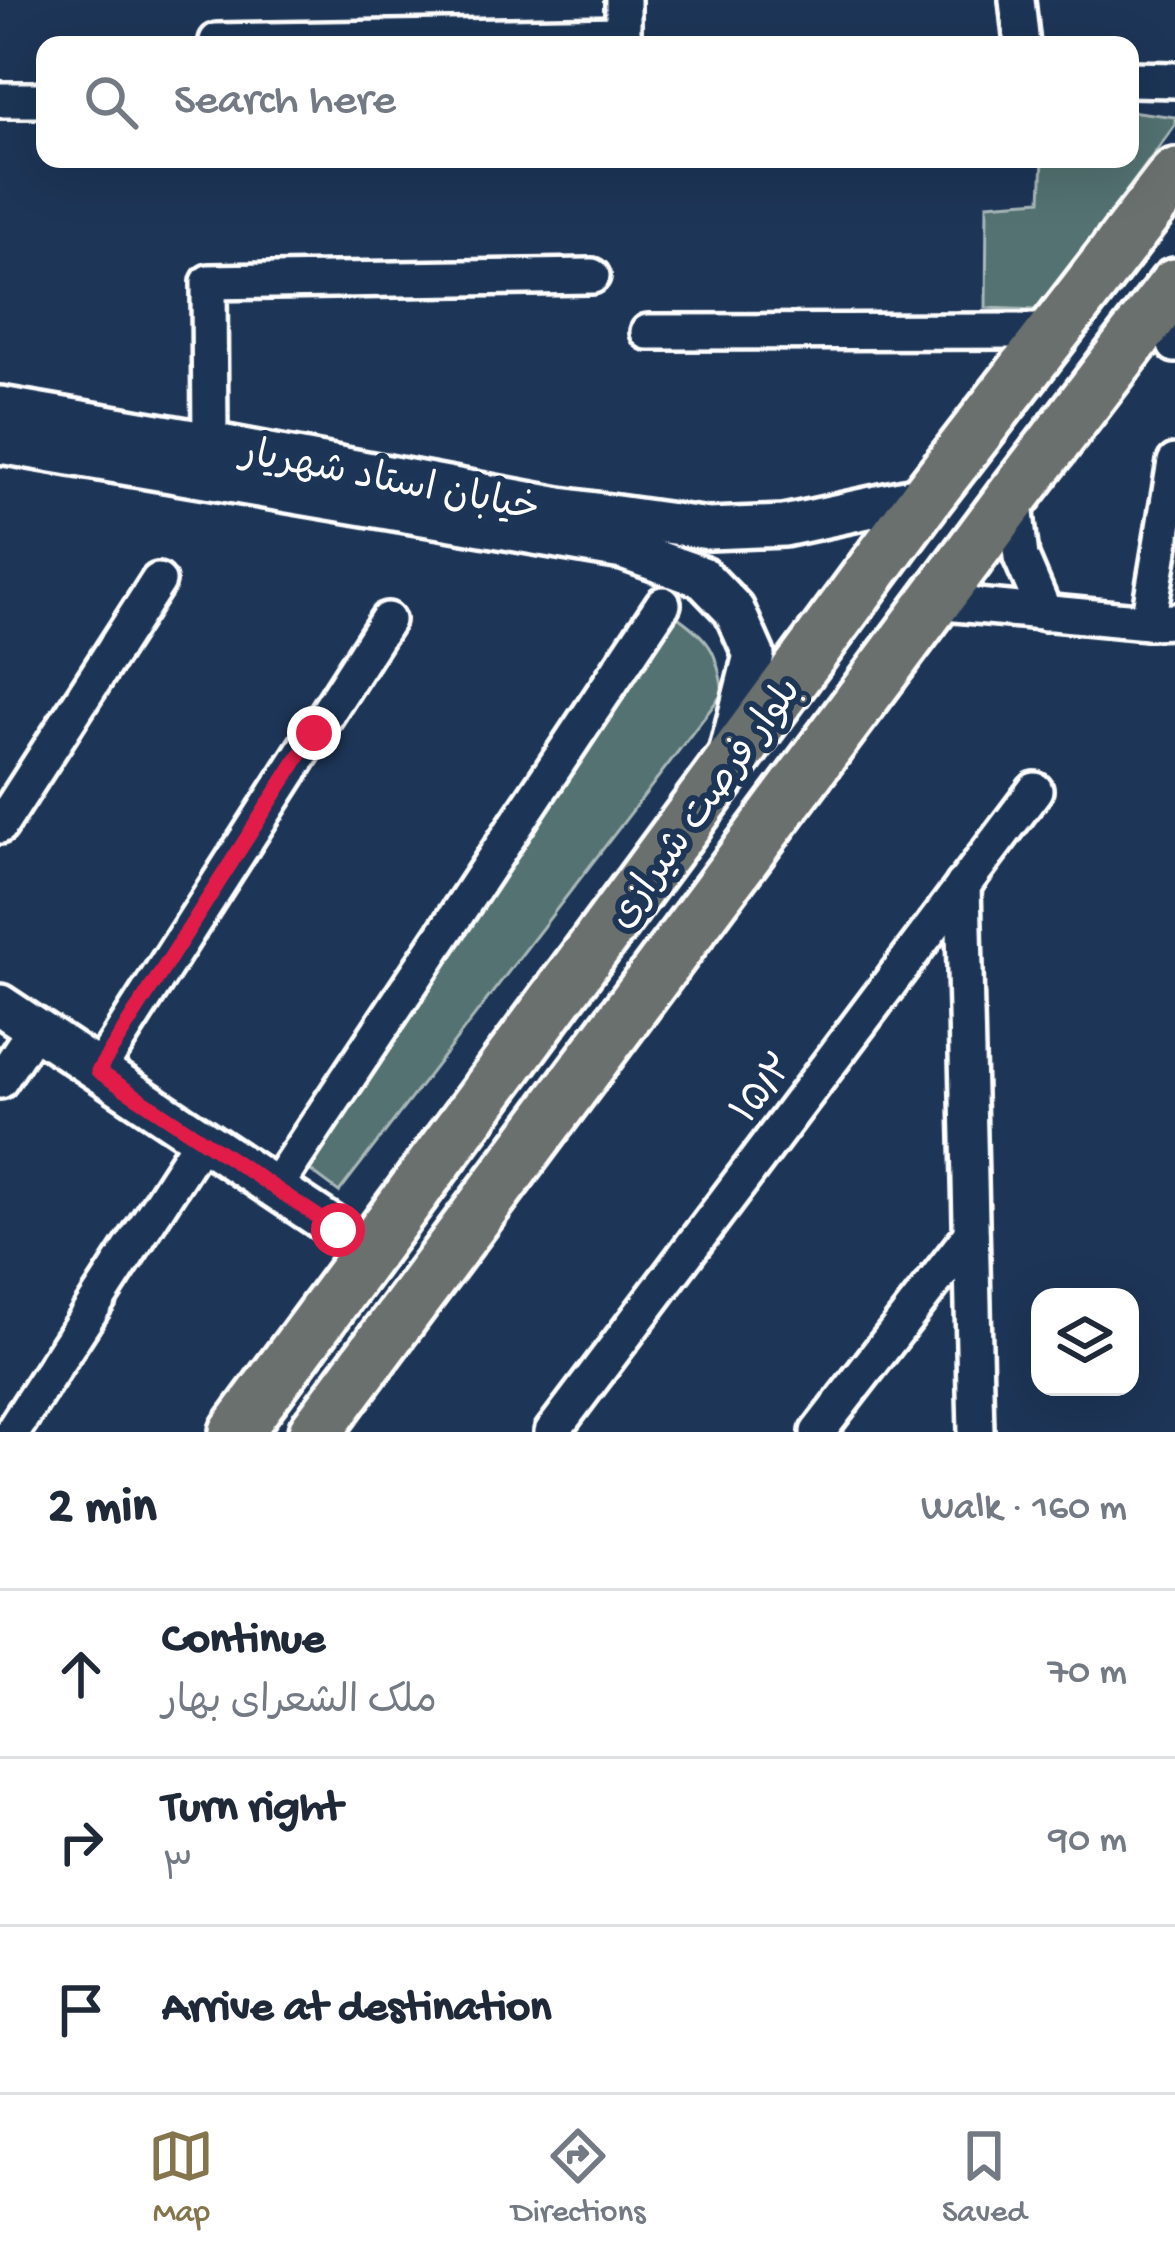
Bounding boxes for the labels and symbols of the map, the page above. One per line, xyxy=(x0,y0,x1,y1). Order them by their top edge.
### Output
street label: خیابان استاد شهریار xyxy=(234,432,543,535)
street label: بلوار فرصت شیرازی xyxy=(601,671,814,940)
route end xyxy=(287,706,341,760)
street label: ۱۵/۲ xyxy=(724,1046,807,1135)
route start xyxy=(311,1203,365,1257)

